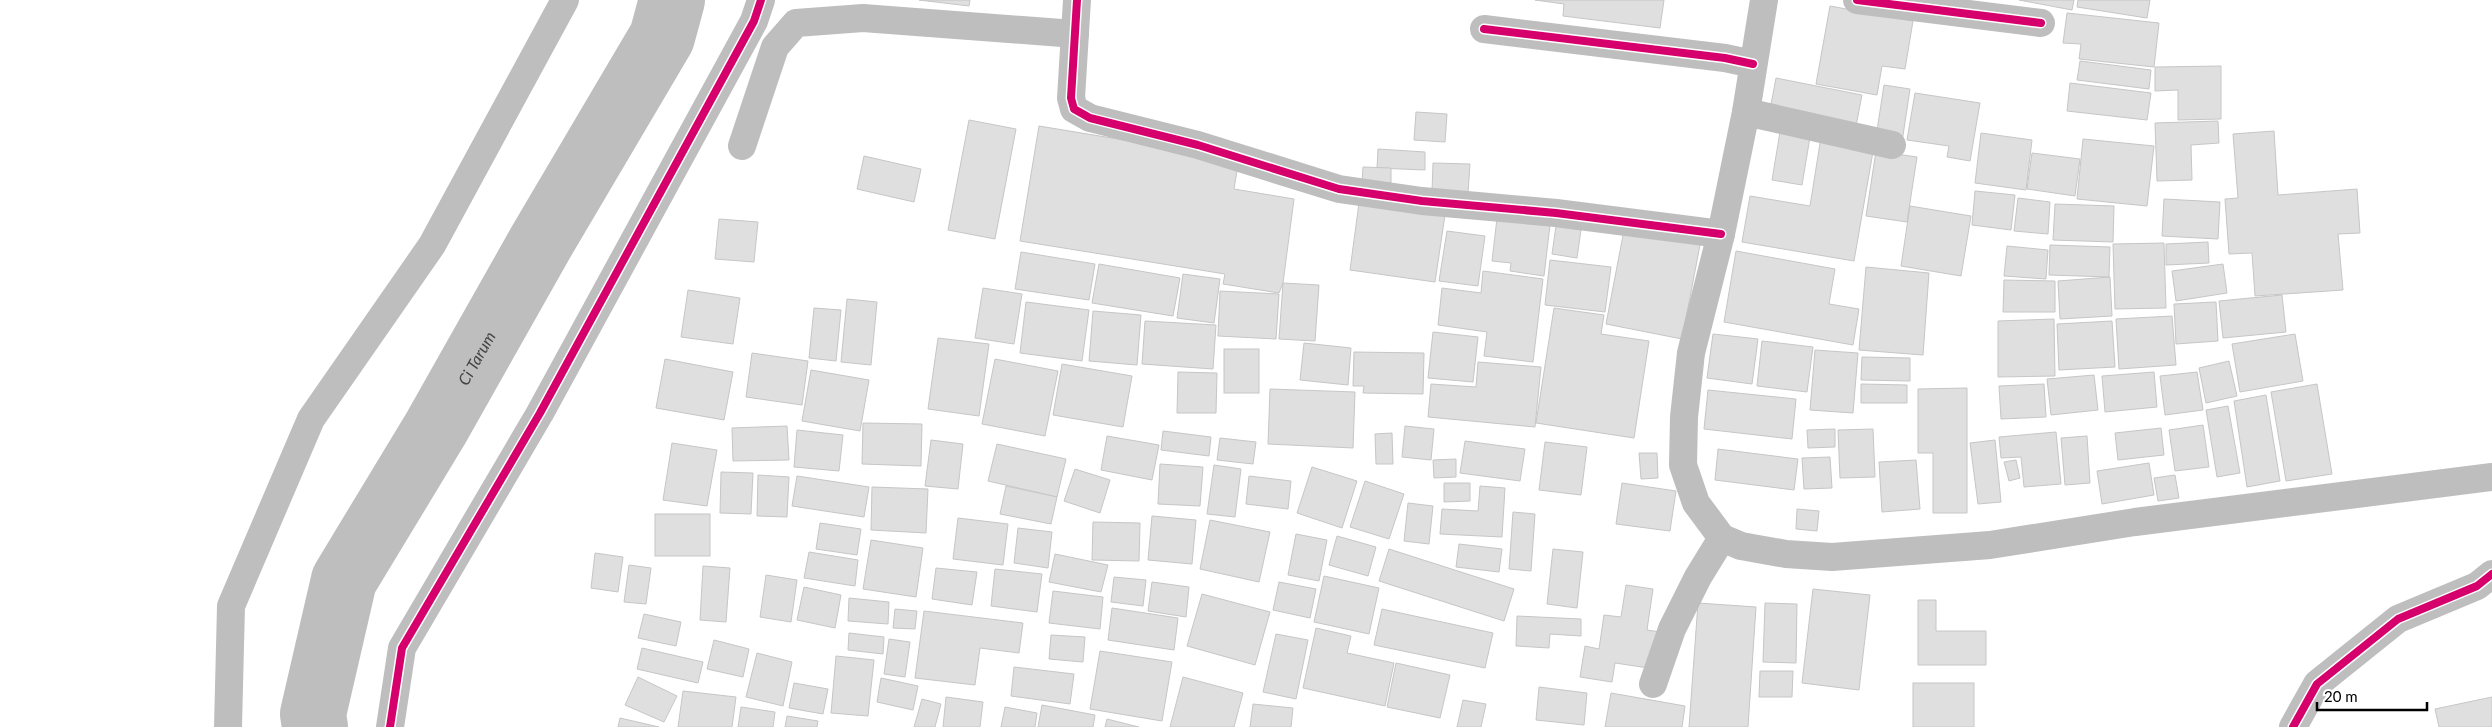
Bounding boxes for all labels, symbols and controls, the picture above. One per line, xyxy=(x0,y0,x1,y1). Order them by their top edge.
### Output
water label: Ci Tarum xyxy=(453,328,498,388)
scale bar xyxy=(2317,680,2427,712)
text: 20 m xyxy=(2324,687,2358,705)

